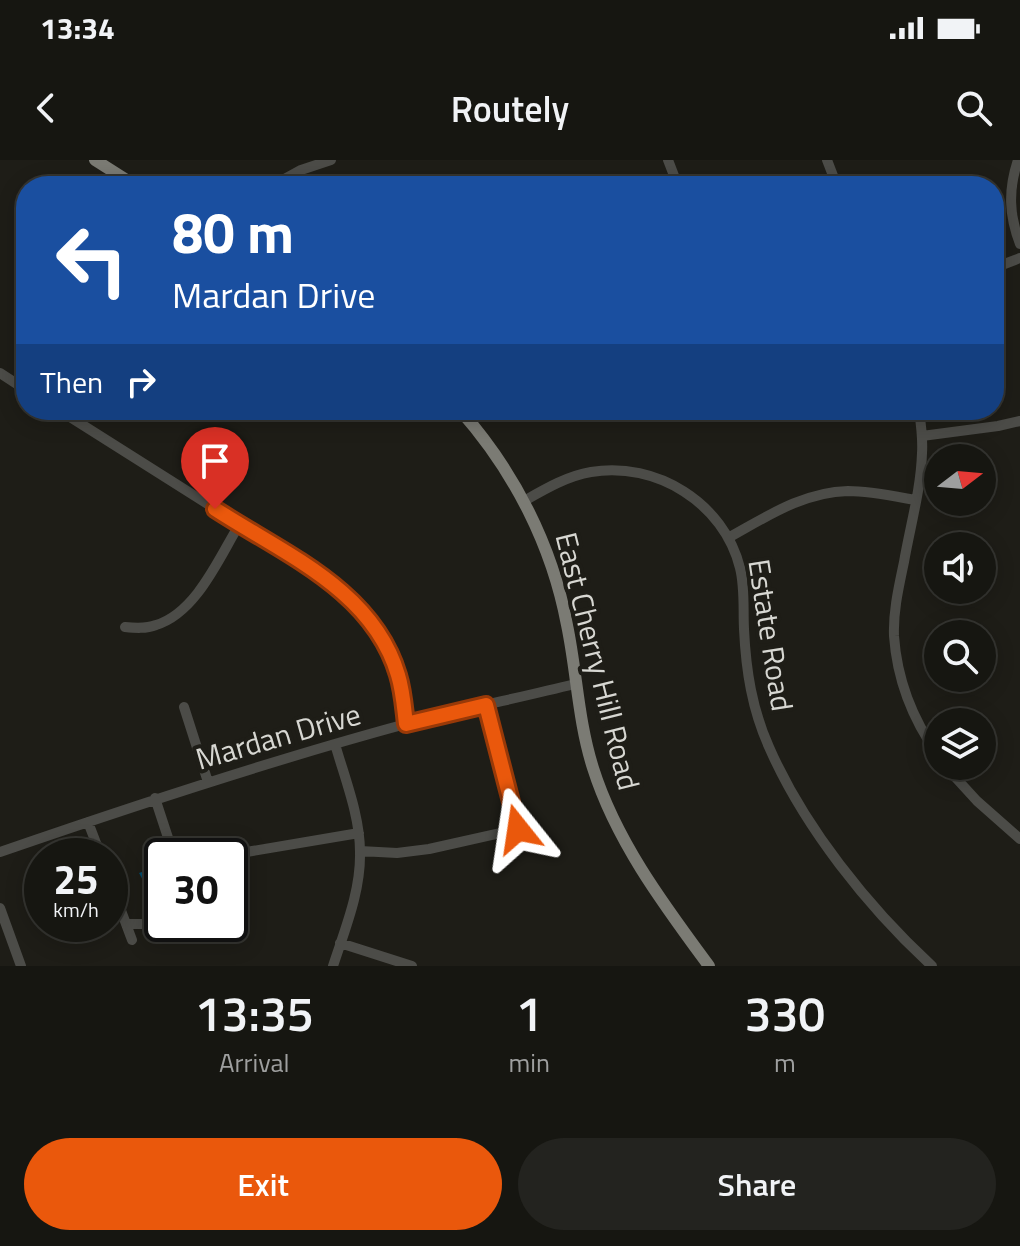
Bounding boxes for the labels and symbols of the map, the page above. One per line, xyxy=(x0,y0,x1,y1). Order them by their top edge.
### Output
pin xyxy=(181,427,249,509)
north arrow xyxy=(924,444,996,516)
street label: East Cherry Hill Road xyxy=(544,527,652,795)
street label: Estate Road xyxy=(736,556,806,714)
street label: Mardan Drive xyxy=(190,691,366,781)
position arrow xyxy=(476,787,560,871)
speed limit sign: 30 xyxy=(144,838,248,942)

